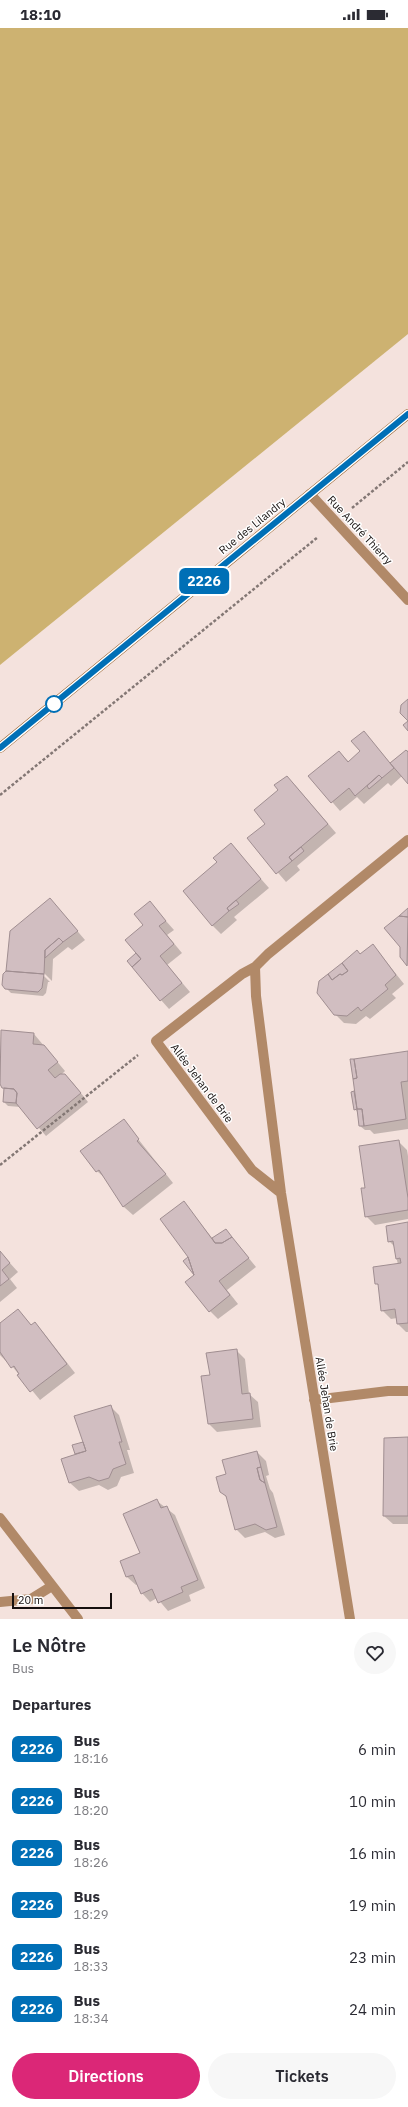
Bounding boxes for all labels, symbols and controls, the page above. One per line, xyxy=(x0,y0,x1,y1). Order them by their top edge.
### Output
text: 18:10 xyxy=(20,5,61,24)
street label: Rue André Thierry xyxy=(324,493,396,568)
street label: Rue des Lilandry xyxy=(216,495,289,557)
line badge: 2226 xyxy=(176,568,232,594)
text: 2226 xyxy=(187,572,221,590)
unlabelled marker xyxy=(45,695,63,713)
street label: Allée Jehan de Brie xyxy=(168,1041,236,1125)
street label: Allée Jehan de Brie xyxy=(313,1356,341,1452)
scale bar xyxy=(12,1591,112,1610)
text: 20 m xyxy=(18,1593,43,1607)
button: heart xyxy=(354,1632,396,1674)
text: Le Nôtre xyxy=(12,1633,86,1657)
text: Bus xyxy=(12,1660,34,1677)
text: Departures xyxy=(12,1695,91,1714)
text: Bus xyxy=(74,1731,100,1750)
text: 2226 xyxy=(20,1740,54,1758)
text: 6 min xyxy=(358,1740,396,1759)
text: 18:16 xyxy=(74,1750,109,1767)
text: Bus xyxy=(74,1783,100,1802)
text: 2226 xyxy=(20,1792,54,1810)
text: 10 min xyxy=(349,1792,396,1811)
text: 18:20 xyxy=(74,1802,109,1819)
text: Bus xyxy=(74,1835,100,1854)
text: 2226 xyxy=(20,1844,54,1862)
text: 16 min xyxy=(349,1844,396,1863)
text: 18:26 xyxy=(74,1854,109,1871)
text: Bus xyxy=(74,1887,100,1906)
text: 2226 xyxy=(20,1896,54,1914)
text: 19 min xyxy=(349,1896,396,1915)
text: 18:29 xyxy=(74,1906,109,1923)
text: Bus xyxy=(74,1939,100,1958)
text: 2226 xyxy=(20,1948,54,1966)
text: 23 min xyxy=(349,1948,396,1967)
text: 18:33 xyxy=(74,1958,109,1975)
text: Bus xyxy=(74,1991,100,2010)
text: 2226 xyxy=(20,2000,54,2018)
text: 24 min xyxy=(349,2000,396,2019)
text: 18:34 xyxy=(74,2010,109,2027)
button: Directions xyxy=(12,2053,200,2099)
button: Tickets xyxy=(208,2053,396,2099)

